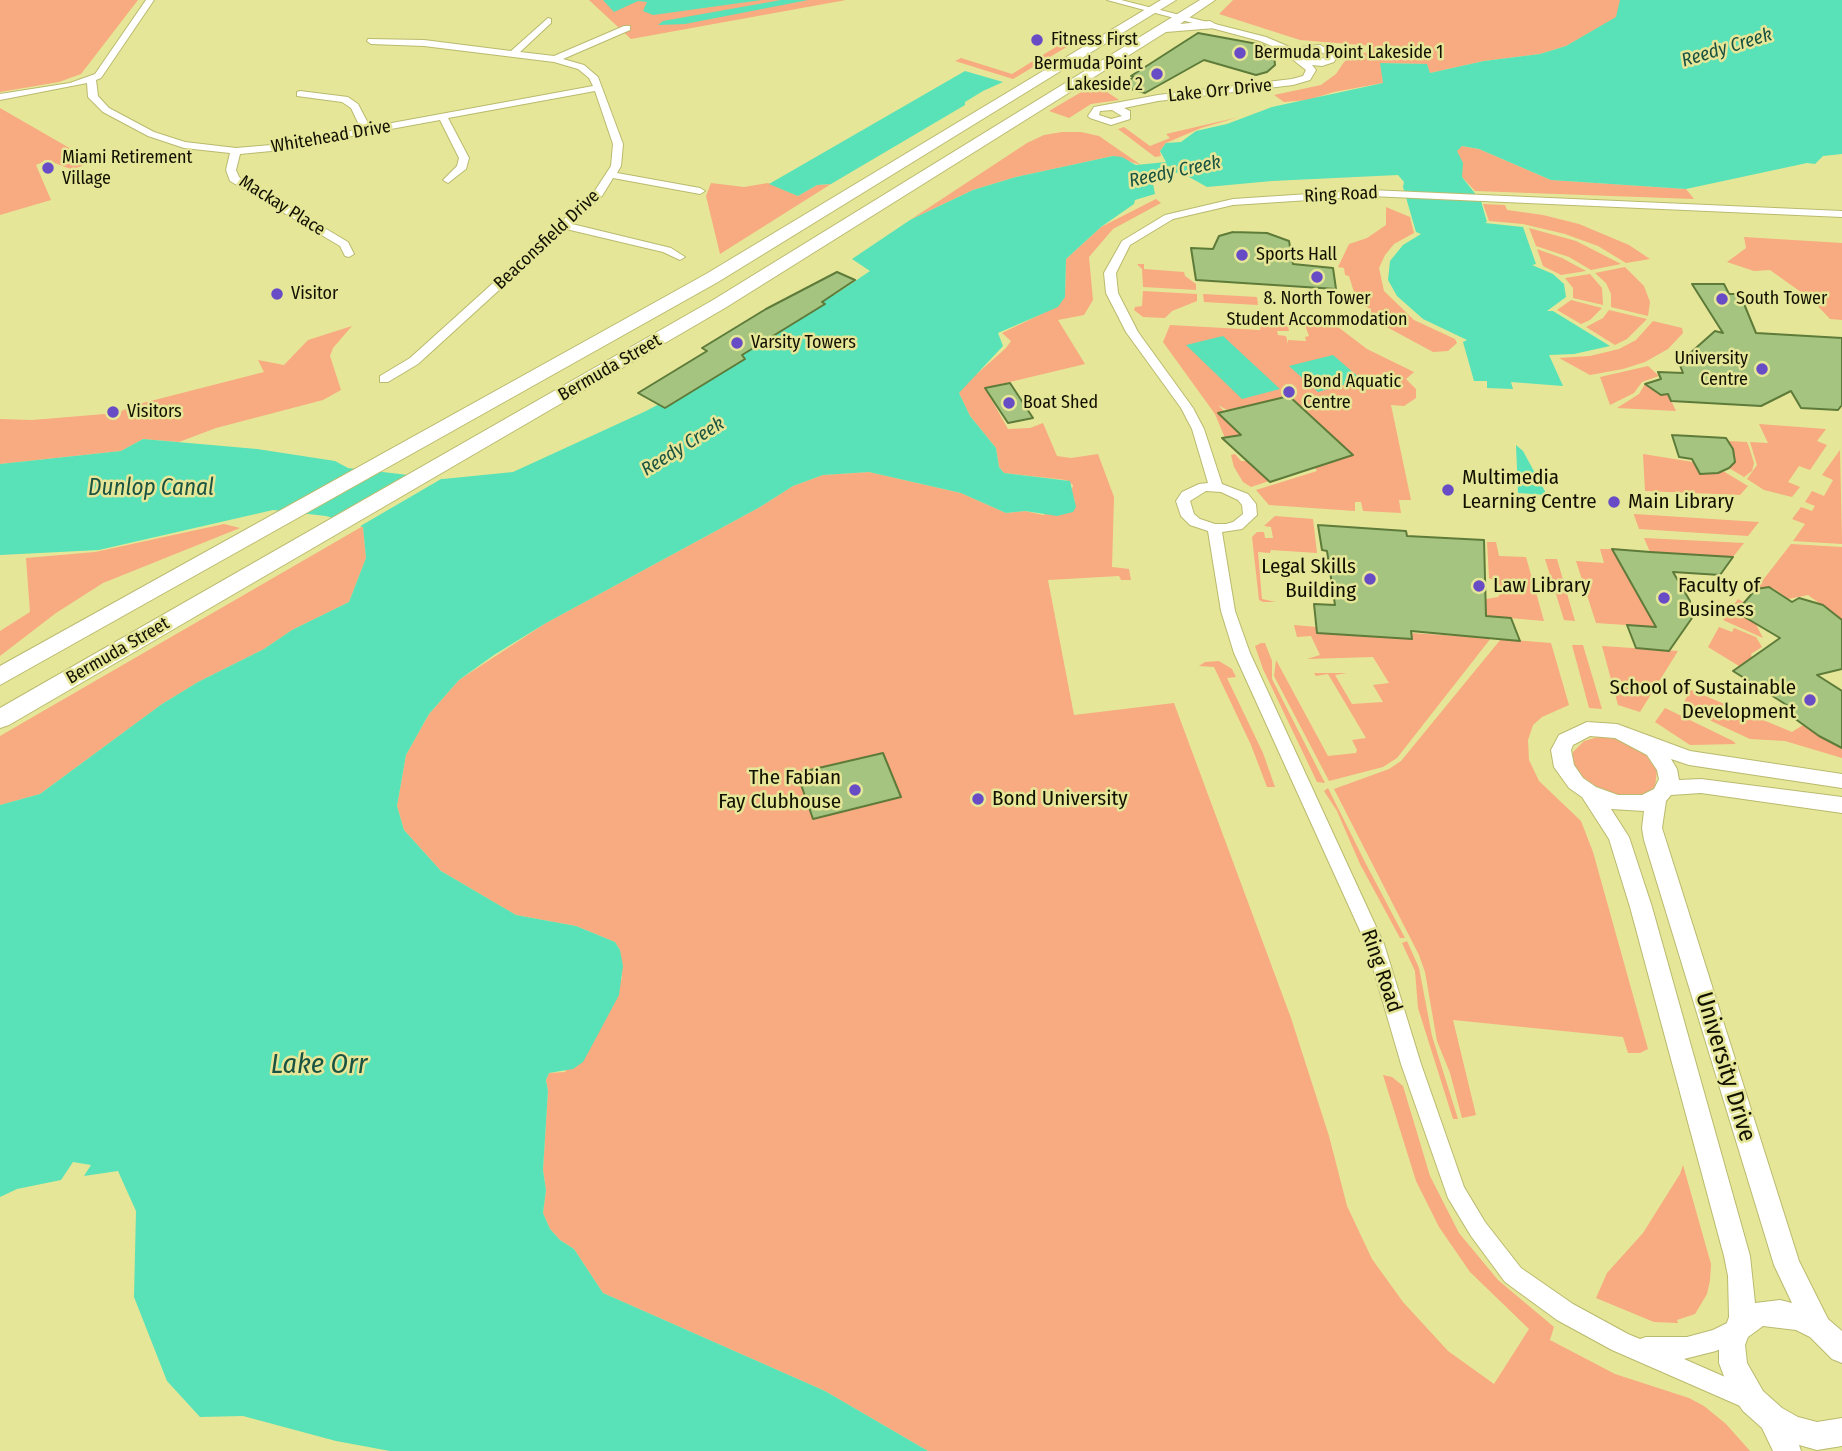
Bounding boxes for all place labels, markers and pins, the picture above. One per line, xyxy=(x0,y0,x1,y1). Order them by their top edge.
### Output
place label: Fitness First xyxy=(1051,29,1138,51)
marker: Fitness First xyxy=(1029,32,1045,48)
place label: Bermuda Point Lakeside 1 xyxy=(1254,42,1443,64)
marker: Bermuda Point Lakeside 1 xyxy=(1232,45,1248,61)
place label: Bermuda Point Lakeside 2 xyxy=(1034,53,1143,96)
marker: Bermuda Point Lakeside 2 xyxy=(1149,66,1165,82)
place label: Miami Retirement Village xyxy=(62,147,192,190)
marker: Miami Retirement Village xyxy=(40,160,56,176)
place label: Sports Hall xyxy=(1256,244,1337,266)
marker: Sports Hall xyxy=(1234,247,1250,263)
marker: 8. North Tower Student Accommodation xyxy=(1309,269,1325,285)
place label: Visitor xyxy=(291,283,338,305)
marker: Visitor xyxy=(269,286,285,302)
place label: 8. North Tower Student Accommodation xyxy=(1226,288,1408,330)
place label: South Tower xyxy=(1736,288,1827,310)
marker: South Tower xyxy=(1714,291,1730,307)
place label: Varsity Towers xyxy=(751,332,856,354)
marker: Varsity Towers xyxy=(729,335,745,351)
place label: University Centre xyxy=(1674,348,1748,390)
marker: University Centre xyxy=(1754,361,1770,377)
place label: Bond Aquatic Centre xyxy=(1303,371,1401,414)
marker: Bond Aquatic Centre xyxy=(1281,384,1297,400)
place label: Boat Shed xyxy=(1023,392,1098,414)
marker: Boat Shed xyxy=(1001,395,1017,411)
place label: Visitors xyxy=(127,401,182,423)
marker: Visitors xyxy=(105,404,121,420)
place label: Multimedia Learning Centre xyxy=(1462,465,1597,515)
marker: Multimedia Learning Centre xyxy=(1440,482,1456,498)
place label: Main Library xyxy=(1628,489,1734,515)
marker: Main Library xyxy=(1606,494,1622,510)
place label: Legal Skills Building xyxy=(1261,554,1356,604)
marker: Legal Skills Building xyxy=(1362,571,1378,587)
place label: Law Library xyxy=(1493,573,1590,599)
place label: Faculty of Business xyxy=(1678,573,1760,623)
marker: Law Library xyxy=(1471,578,1487,594)
marker: Faculty of Business xyxy=(1656,590,1672,606)
place label: School of Sustainable Development xyxy=(1610,675,1796,725)
marker: School of Sustainable Development xyxy=(1802,692,1818,708)
place label: The Fabian Fay Clubhouse xyxy=(718,765,841,815)
marker: The Fabian Fay Clubhouse xyxy=(847,782,863,798)
place label: Bond University xyxy=(992,786,1128,812)
marker: Bond University xyxy=(970,791,986,807)

